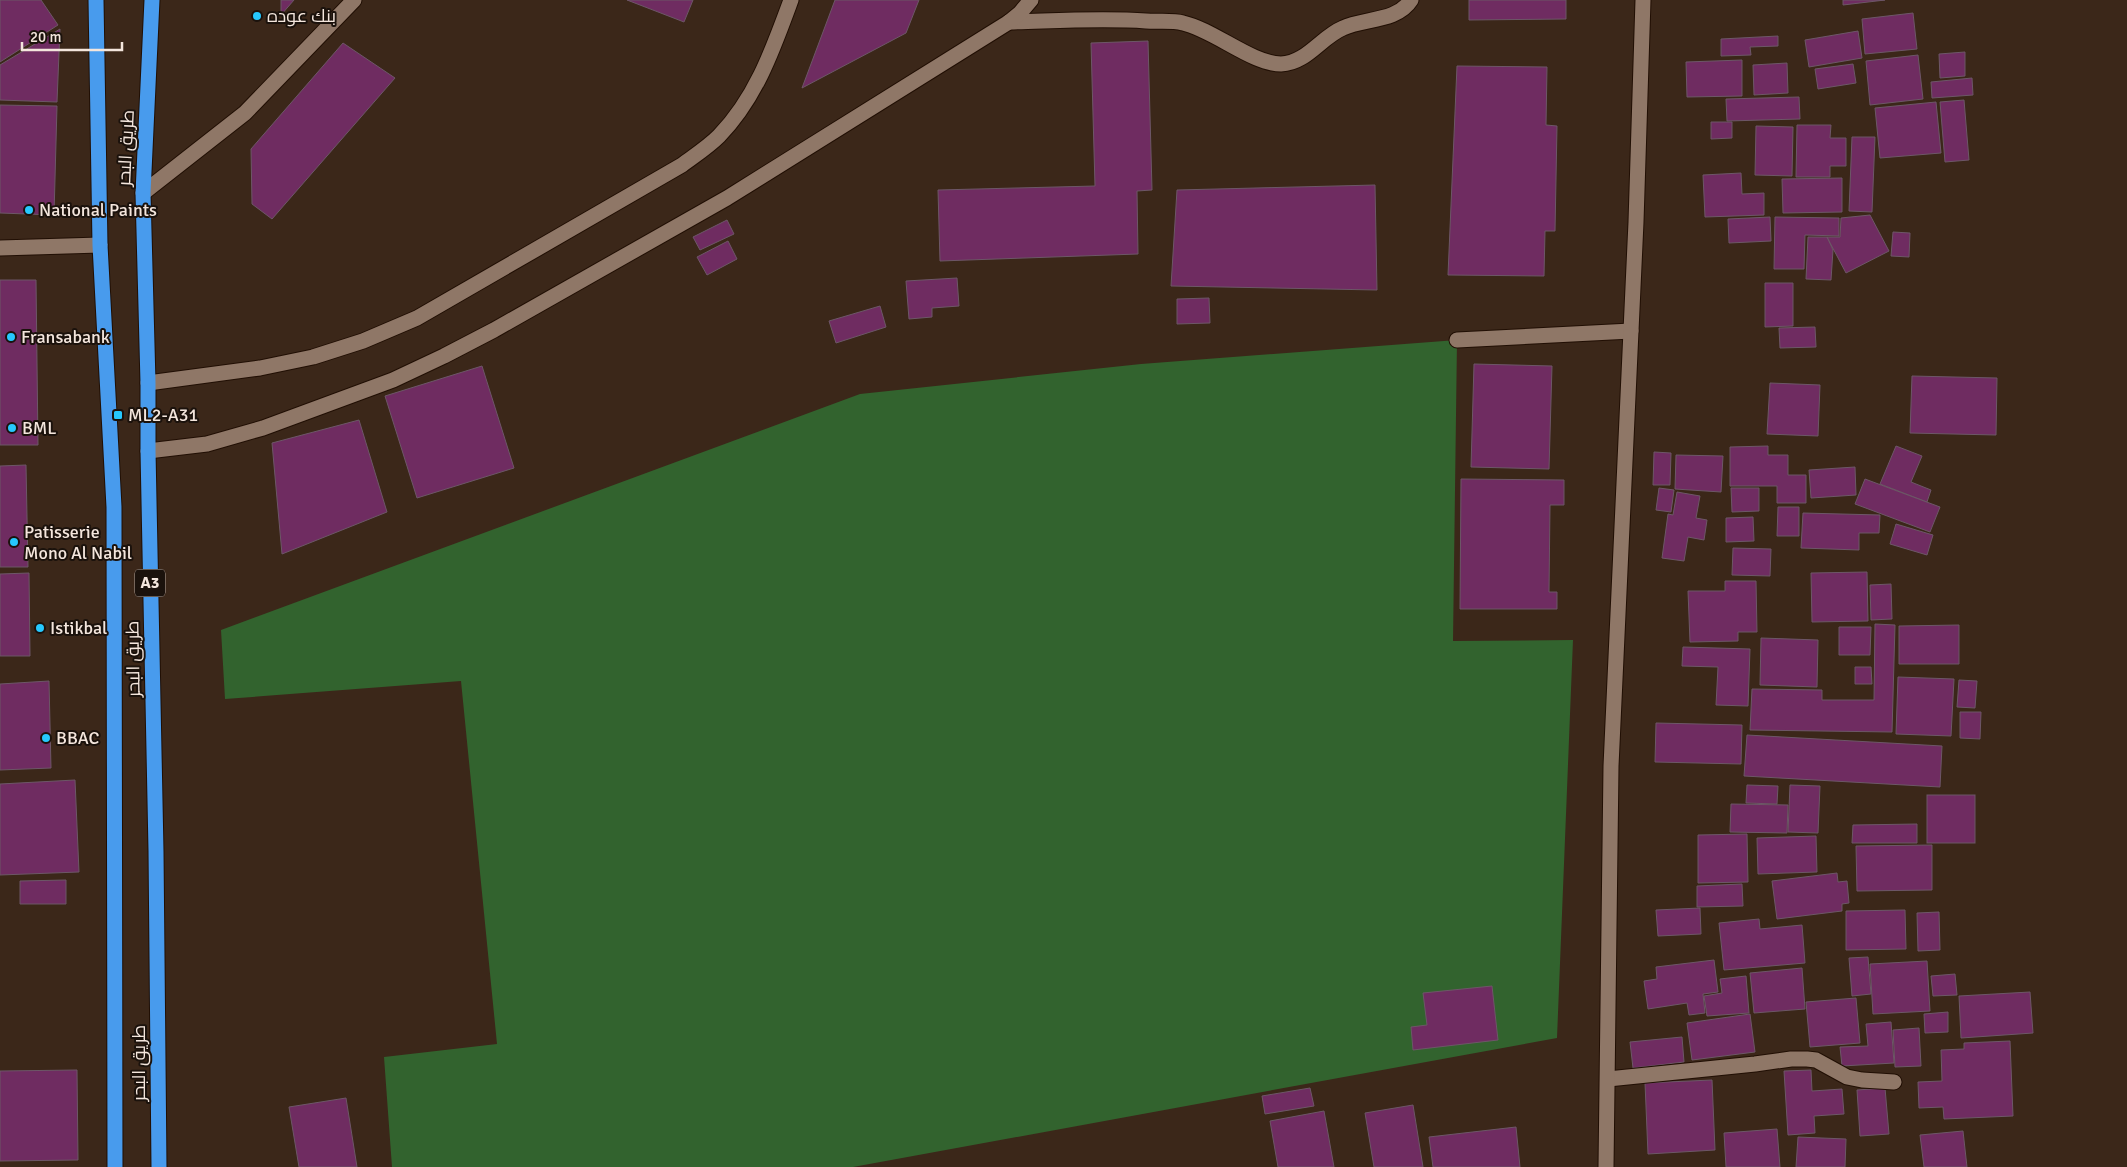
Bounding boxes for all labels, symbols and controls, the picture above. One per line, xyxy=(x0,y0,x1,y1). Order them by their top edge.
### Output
place label: بنك عوده xyxy=(267,5,336,27)
marker: بنك عوده xyxy=(251,10,263,22)
scale bar xyxy=(22,20,122,52)
text: 20 m xyxy=(30,28,61,46)
street label: طريق البحر xyxy=(113,109,140,188)
place label: National Paints xyxy=(39,199,157,221)
marker: National Paints xyxy=(23,204,35,216)
place label: Fransabank xyxy=(21,326,110,348)
marker: Fransabank xyxy=(5,331,17,343)
place label: ML2-A31 xyxy=(128,404,198,426)
marker: ML2-A31 xyxy=(112,409,124,421)
place label: BML xyxy=(22,417,57,439)
marker: BML xyxy=(6,422,18,434)
place label: Patisserie Mono Al Nabil xyxy=(24,521,132,564)
marker: Patisserie Mono Al Nabil xyxy=(8,536,20,548)
road number: A3 xyxy=(135,570,165,596)
place label: Istikbal xyxy=(50,617,107,639)
street label: طريق البحر xyxy=(121,621,146,698)
marker: Istikbal xyxy=(34,622,46,634)
place label: BBAC xyxy=(56,727,100,749)
marker: BBAC xyxy=(40,732,52,744)
street label: طريق البحر xyxy=(128,1025,151,1102)

